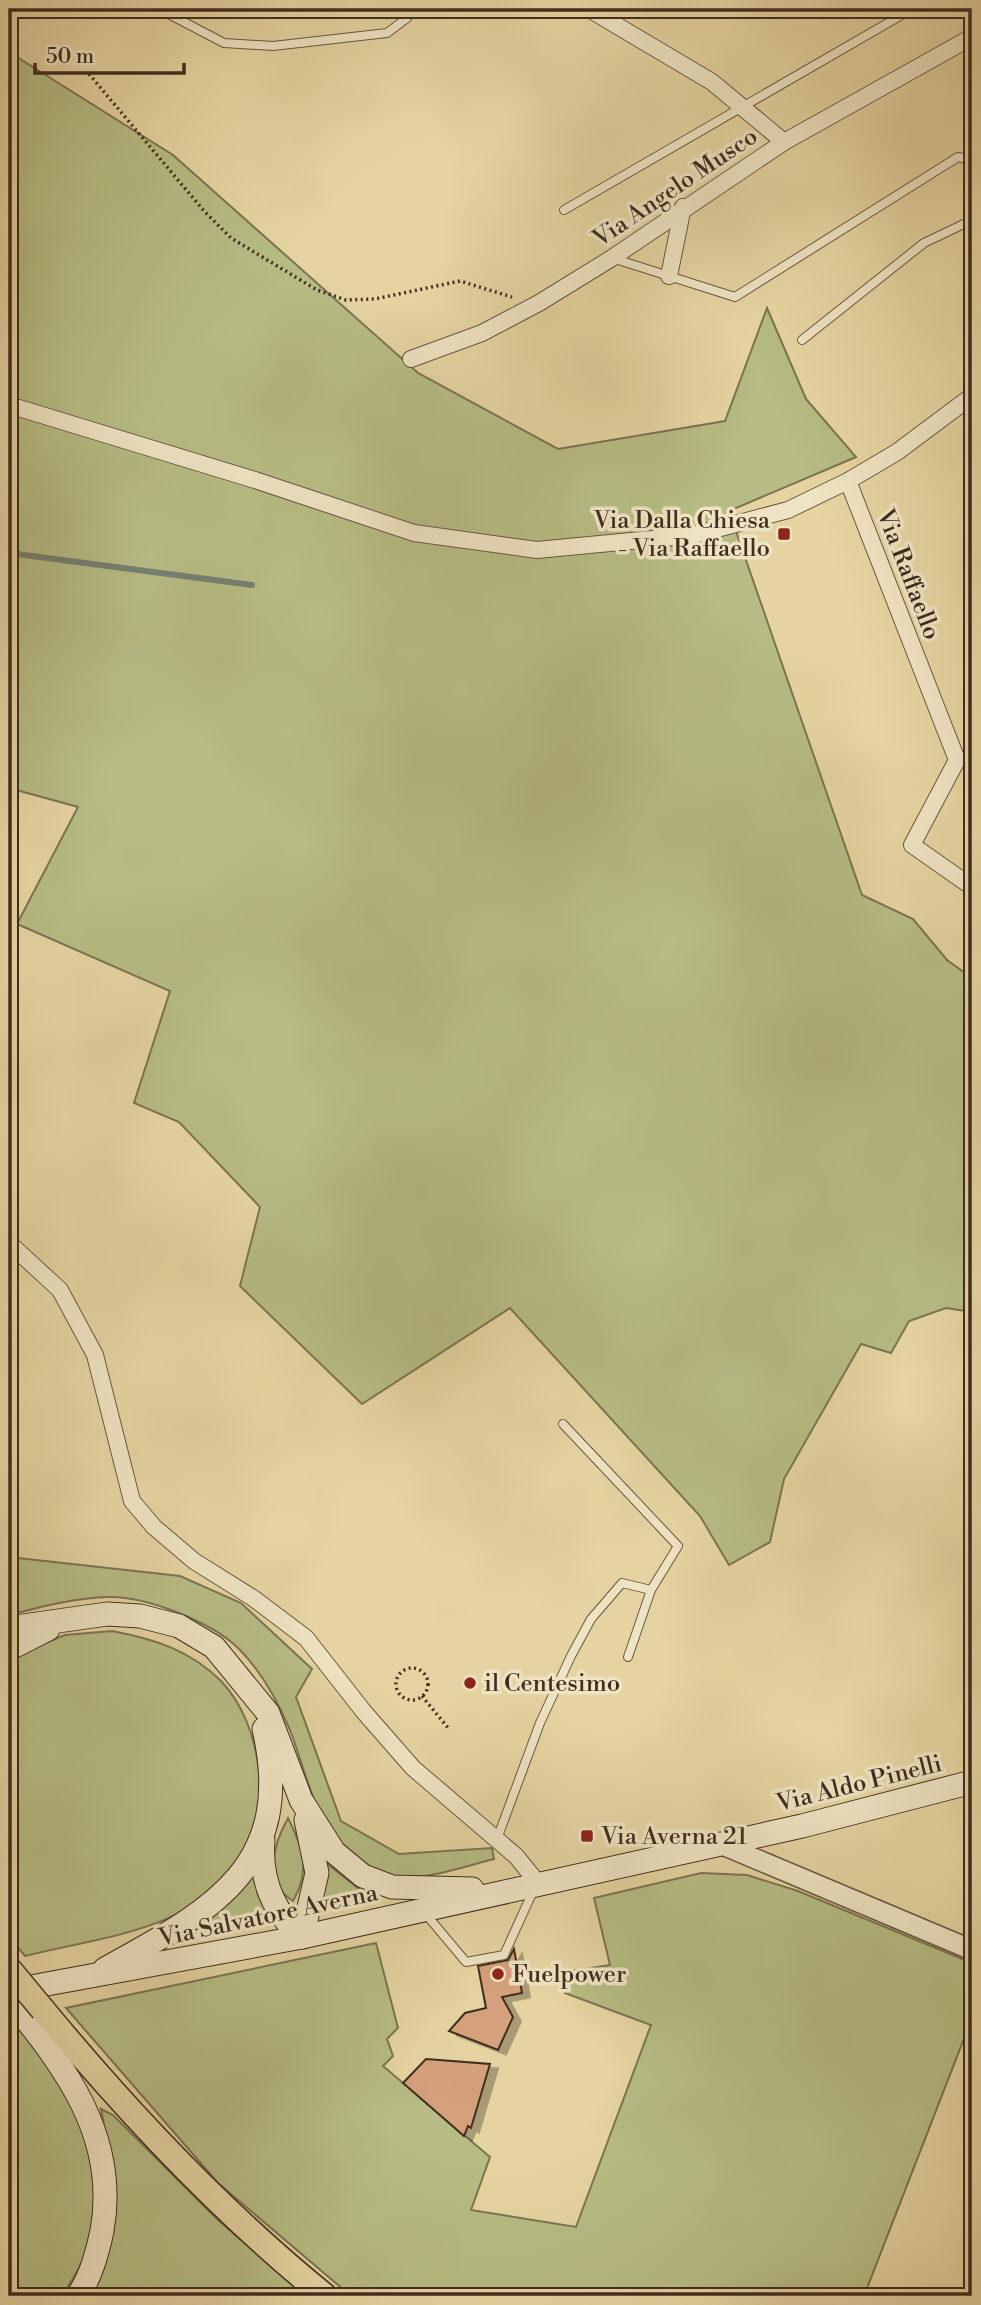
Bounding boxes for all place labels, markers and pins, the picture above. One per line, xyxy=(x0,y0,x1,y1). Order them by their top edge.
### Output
place label: Via Dalla Chiesa - Via Raffaello xyxy=(593,506,771,564)
marker: Via Dalla Chiesa - Via Raffaello xyxy=(776,526,792,542)
place label: il Centesimo xyxy=(484,1669,620,1699)
marker: il Centesimo xyxy=(462,1675,478,1691)
place label: Via Averna 21 xyxy=(600,1822,748,1852)
marker: Via Averna 21 xyxy=(579,1828,595,1844)
place label: Fuelpower xyxy=(512,1960,626,1990)
marker: Fuelpower xyxy=(490,1966,506,1982)

